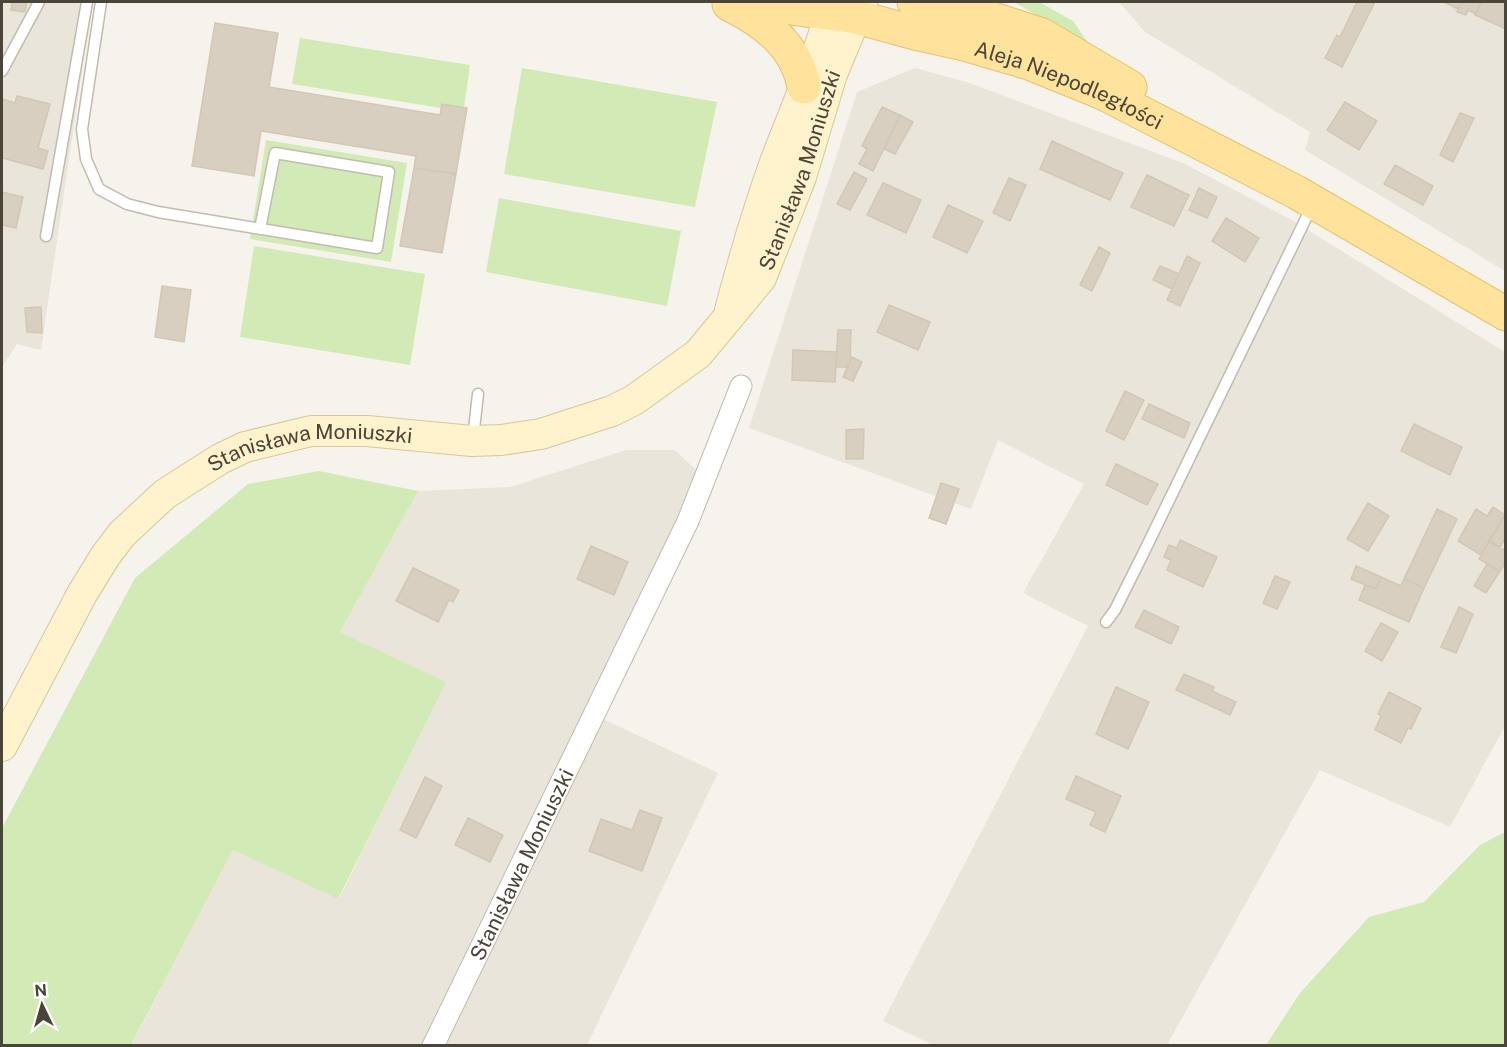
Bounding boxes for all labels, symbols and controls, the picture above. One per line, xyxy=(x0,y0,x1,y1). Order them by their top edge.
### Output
street label: Aleja Niepodległości xyxy=(972,35,1167,134)
street label: Stanisława Moniuszki xyxy=(753,66,845,274)
street label: Stanisława Moniuszki xyxy=(202,418,414,476)
street label: Stanisława Moniuszki xyxy=(464,764,578,964)
north arrow xyxy=(12,975,72,1035)
text: N xyxy=(34,981,48,1001)

